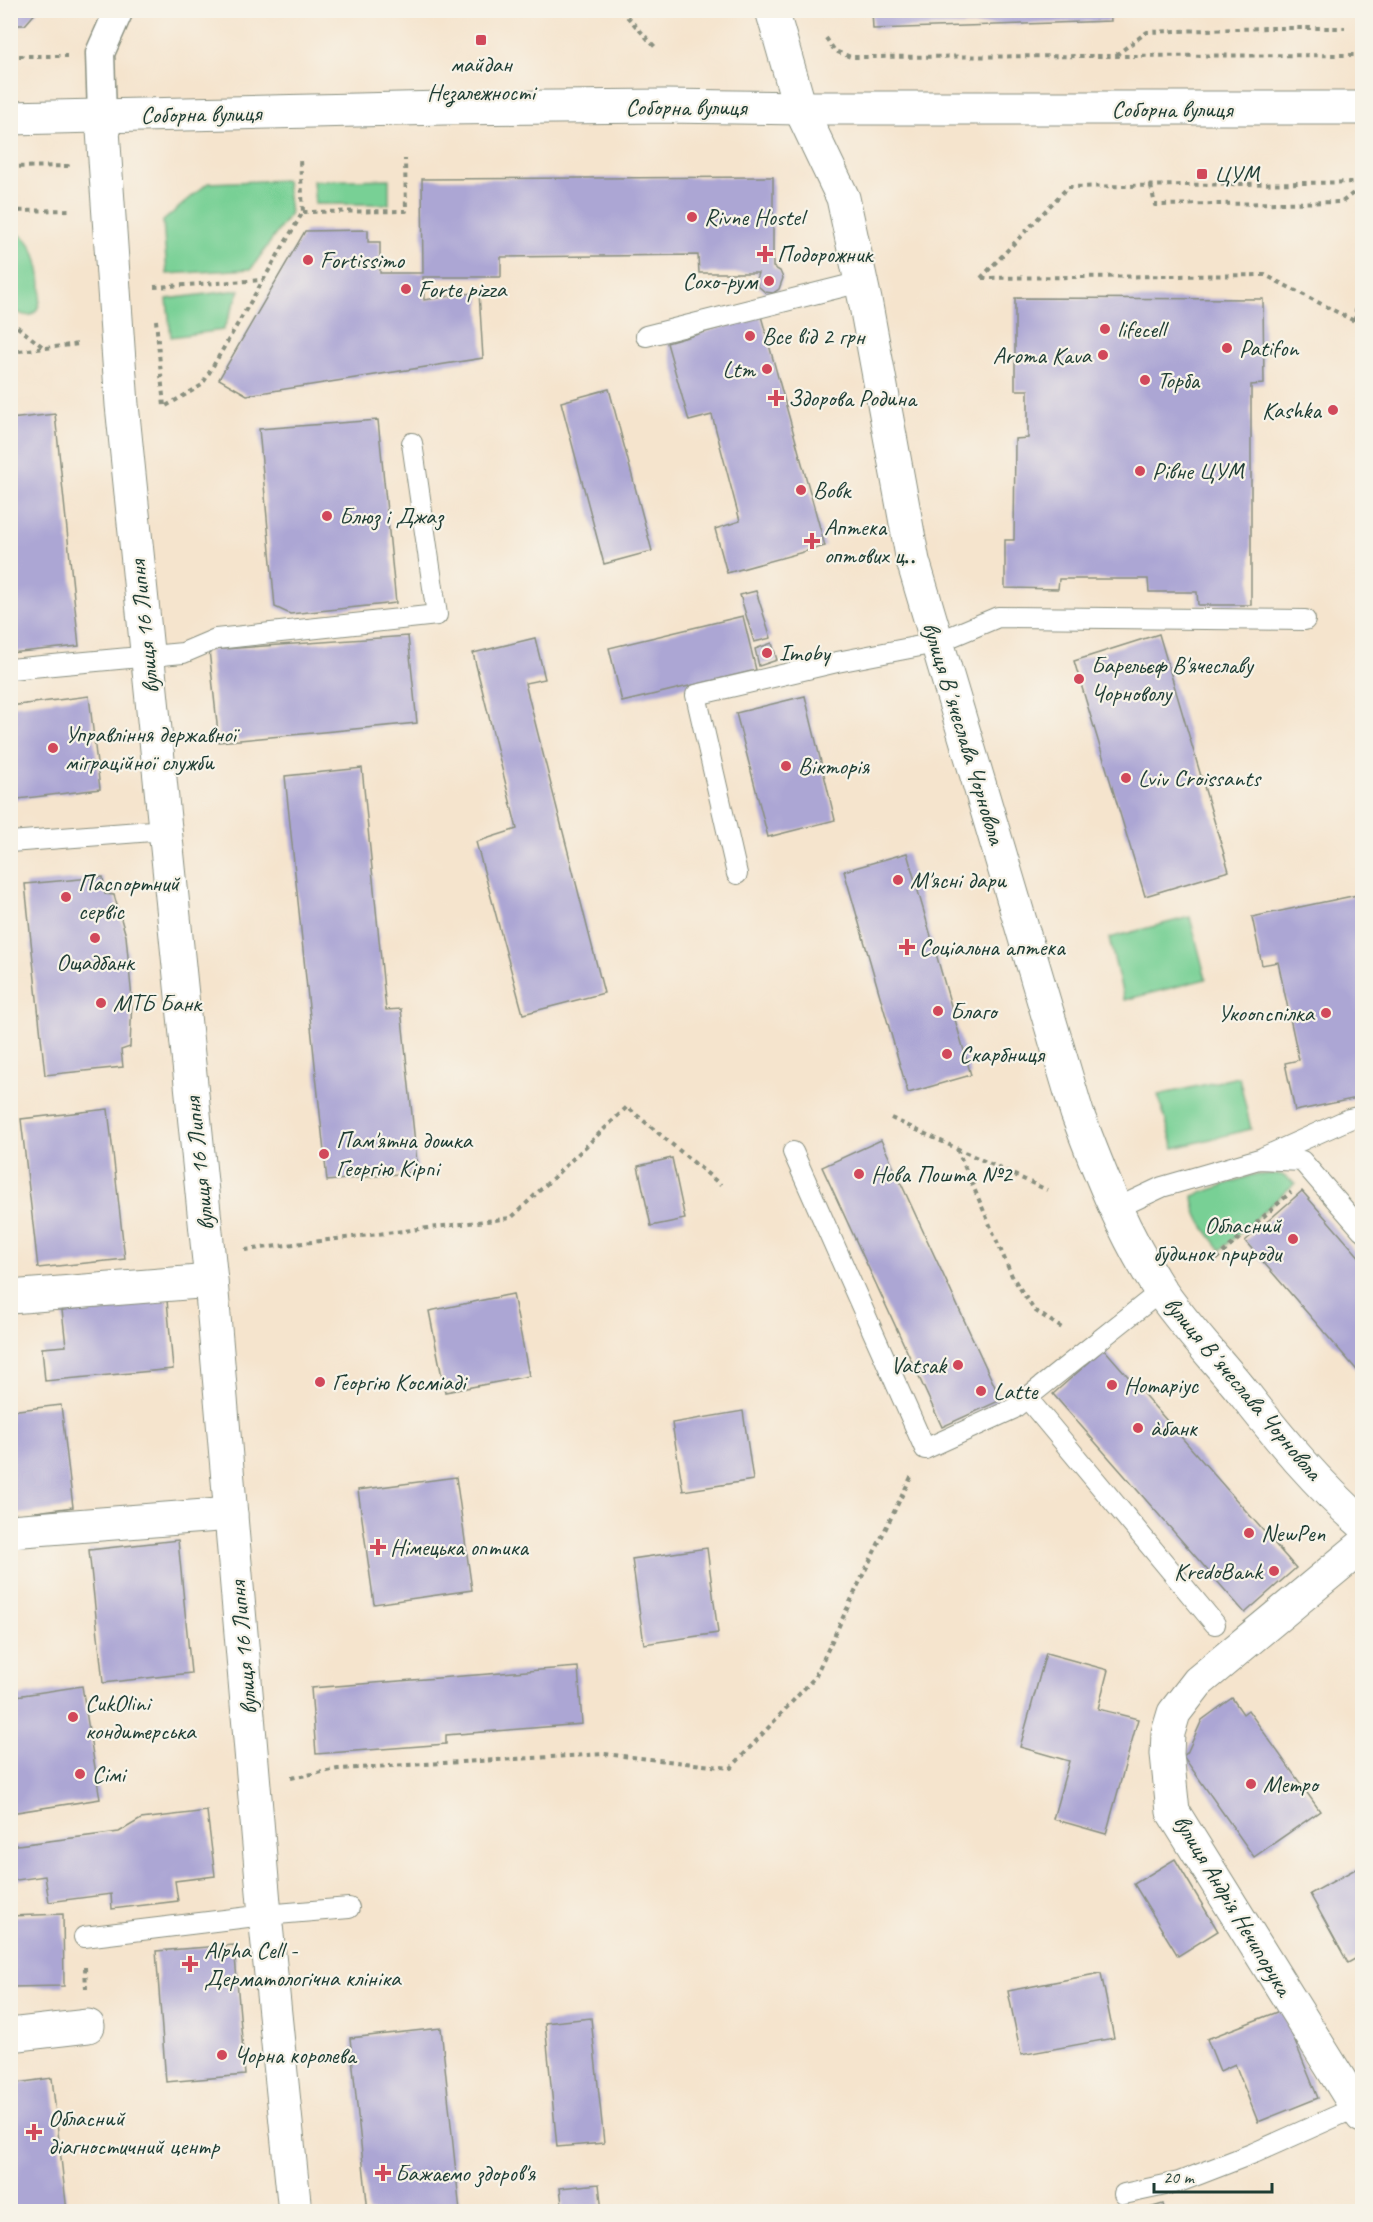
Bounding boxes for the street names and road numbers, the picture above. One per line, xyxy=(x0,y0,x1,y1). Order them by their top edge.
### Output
street label: Соборна вулиця xyxy=(626,92,748,122)
street label: Соборна вулиця xyxy=(1112,94,1234,124)
street label: Соборна вулиця xyxy=(140,98,263,130)
street label: вулиця 16 Липня xyxy=(122,557,166,695)
street label: вулиця Вʼячеслава Чорновола xyxy=(916,618,1013,849)
street label: вулиця 16 Липня xyxy=(177,1094,221,1232)
street label: вулиця Вʼячеслава Чорновола xyxy=(1157,1290,1330,1487)
street label: вулиця 16 Липня xyxy=(222,1578,264,1716)
street label: вулиця Андрія Нечипорука xyxy=(1167,1809,1300,2003)

